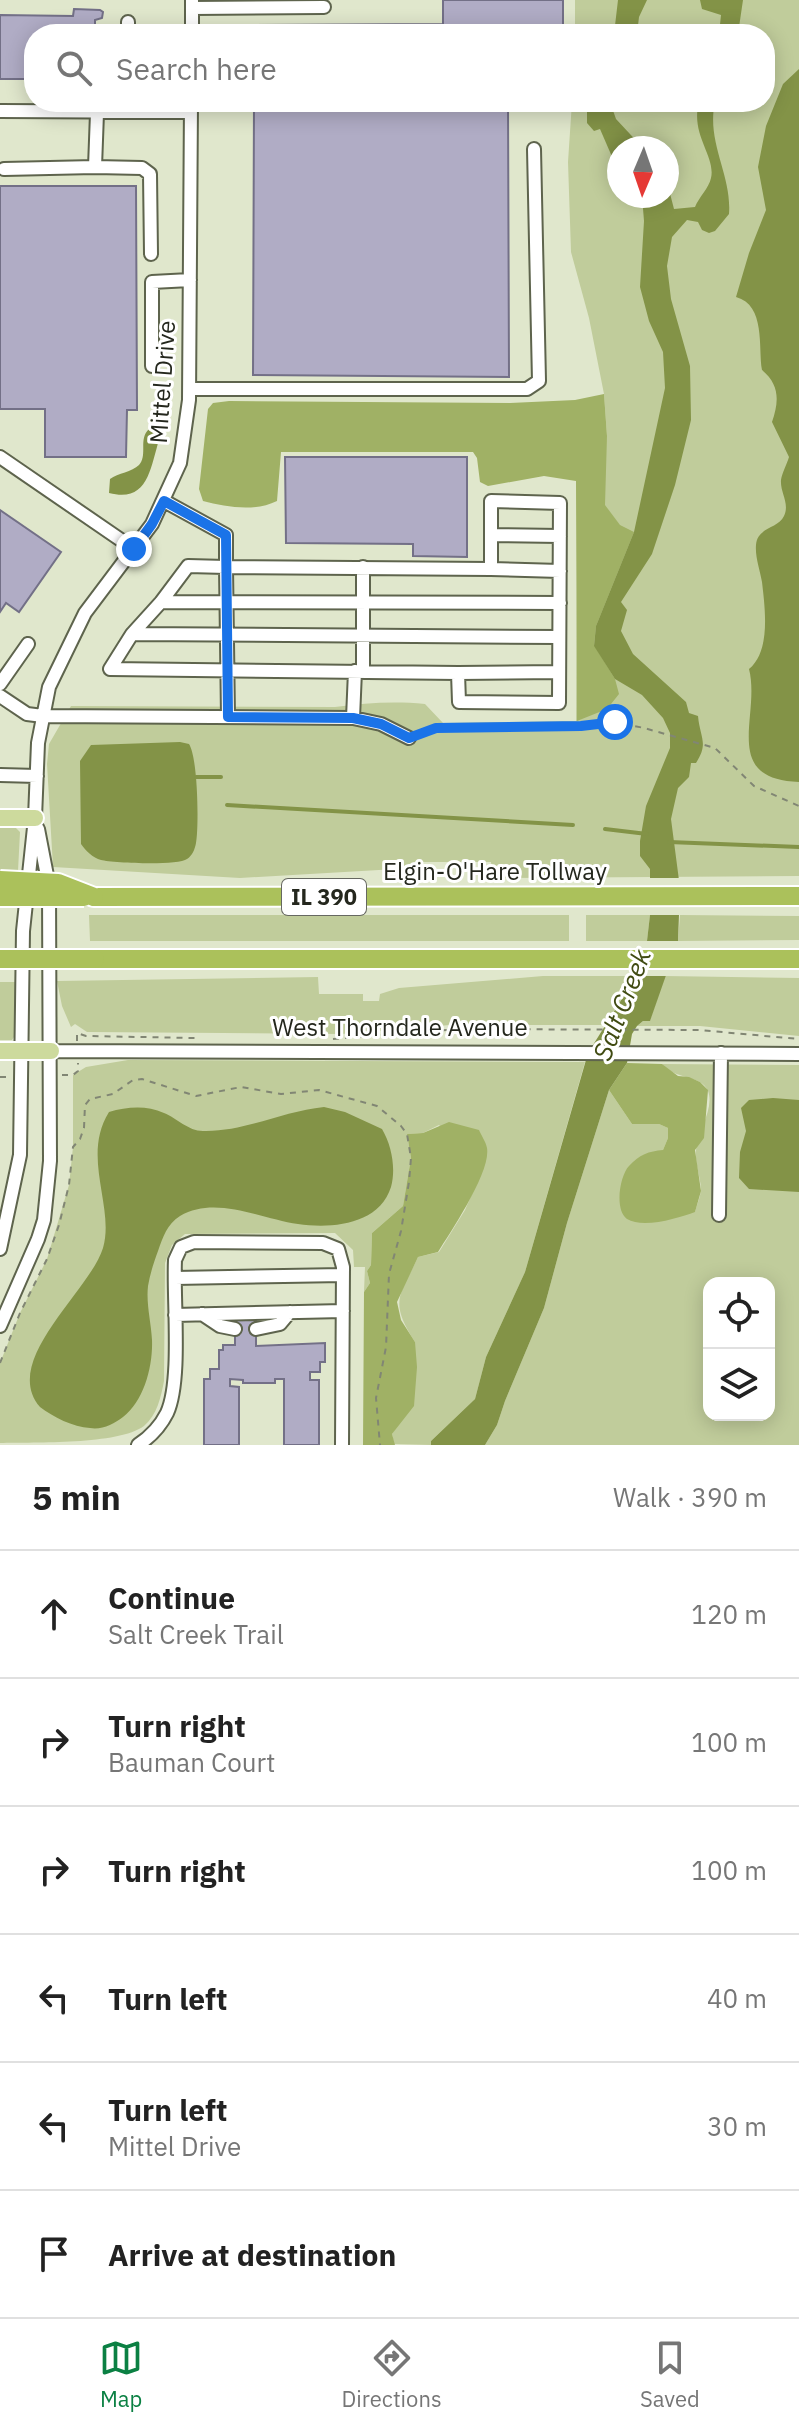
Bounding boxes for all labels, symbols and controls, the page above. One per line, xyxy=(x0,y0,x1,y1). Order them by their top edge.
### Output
search box xyxy=(24,24,775,112)
icon: search xyxy=(52,46,96,90)
text: Search here xyxy=(116,49,277,88)
north arrow xyxy=(607,136,679,208)
street label: Mittel Drive xyxy=(142,319,182,444)
route end xyxy=(116,531,152,567)
route start xyxy=(597,704,633,740)
street label: Elgin-O'Hare Tollway xyxy=(383,855,607,887)
road number: IL 390 xyxy=(282,879,366,915)
water label: Salt Creek xyxy=(584,944,658,1065)
street label: West Thorndale Avenue xyxy=(272,1011,528,1043)
map controls xyxy=(703,1277,775,1421)
button: locate xyxy=(703,1277,775,1349)
button: layers xyxy=(703,1349,775,1421)
text: 5 min xyxy=(32,1475,121,1519)
text: Walk · 390 m xyxy=(613,1480,767,1514)
text: Continue xyxy=(108,1578,235,1617)
icon: ahead xyxy=(32,1592,76,1636)
text: 120 m xyxy=(691,1597,767,1631)
text: Salt Creek Trail xyxy=(108,1617,284,1651)
text: Turn right xyxy=(108,1706,246,1745)
icon: right xyxy=(32,1720,76,1764)
text: 100 m xyxy=(691,1725,767,1759)
text: Bauman Court xyxy=(108,1745,275,1779)
icon: right xyxy=(32,1848,76,1892)
text: Turn right xyxy=(108,1851,246,1890)
text: 100 m xyxy=(691,1853,767,1887)
icon: left xyxy=(32,1976,76,2020)
text: Turn left xyxy=(108,1979,227,2018)
text: 40 m xyxy=(707,1981,767,2015)
text: Turn left xyxy=(108,2090,227,2129)
icon: left xyxy=(32,2104,76,2148)
text: 30 m xyxy=(707,2109,767,2143)
text: Mittel Drive xyxy=(108,2129,241,2163)
icon: arrive xyxy=(32,2232,76,2276)
text: Arrive at destination xyxy=(108,2235,396,2274)
tab: Map xyxy=(99,2336,143,2413)
tab: Directions xyxy=(342,2336,442,2413)
tab: Saved xyxy=(640,2336,700,2413)

